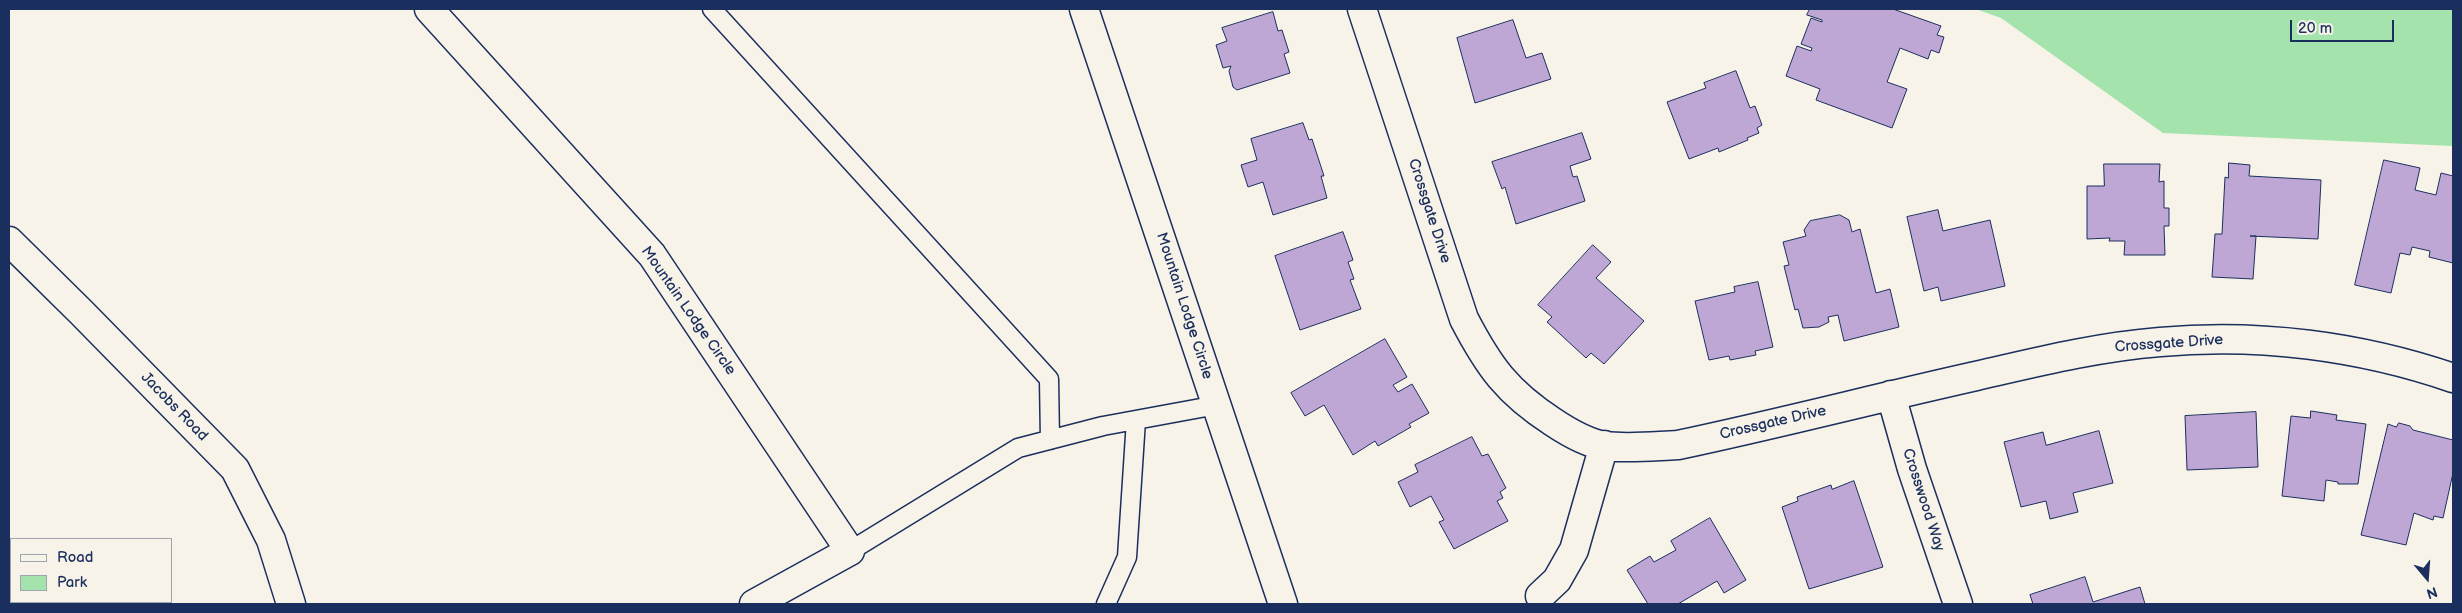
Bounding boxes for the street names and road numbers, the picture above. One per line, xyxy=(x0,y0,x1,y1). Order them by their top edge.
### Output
street label: Crossgate Drive xyxy=(1404,157,1454,265)
street label: Mountain Lodge Circle xyxy=(1152,230,1216,382)
street label: Mountain Lodge Circle xyxy=(637,243,739,379)
street label: Crossgate Drive xyxy=(2114,331,2224,357)
street label: Jacobs Road xyxy=(137,369,211,445)
street label: Crossgate Drive xyxy=(1718,402,1828,444)
street label: Crosswood Way xyxy=(1898,446,1948,554)

